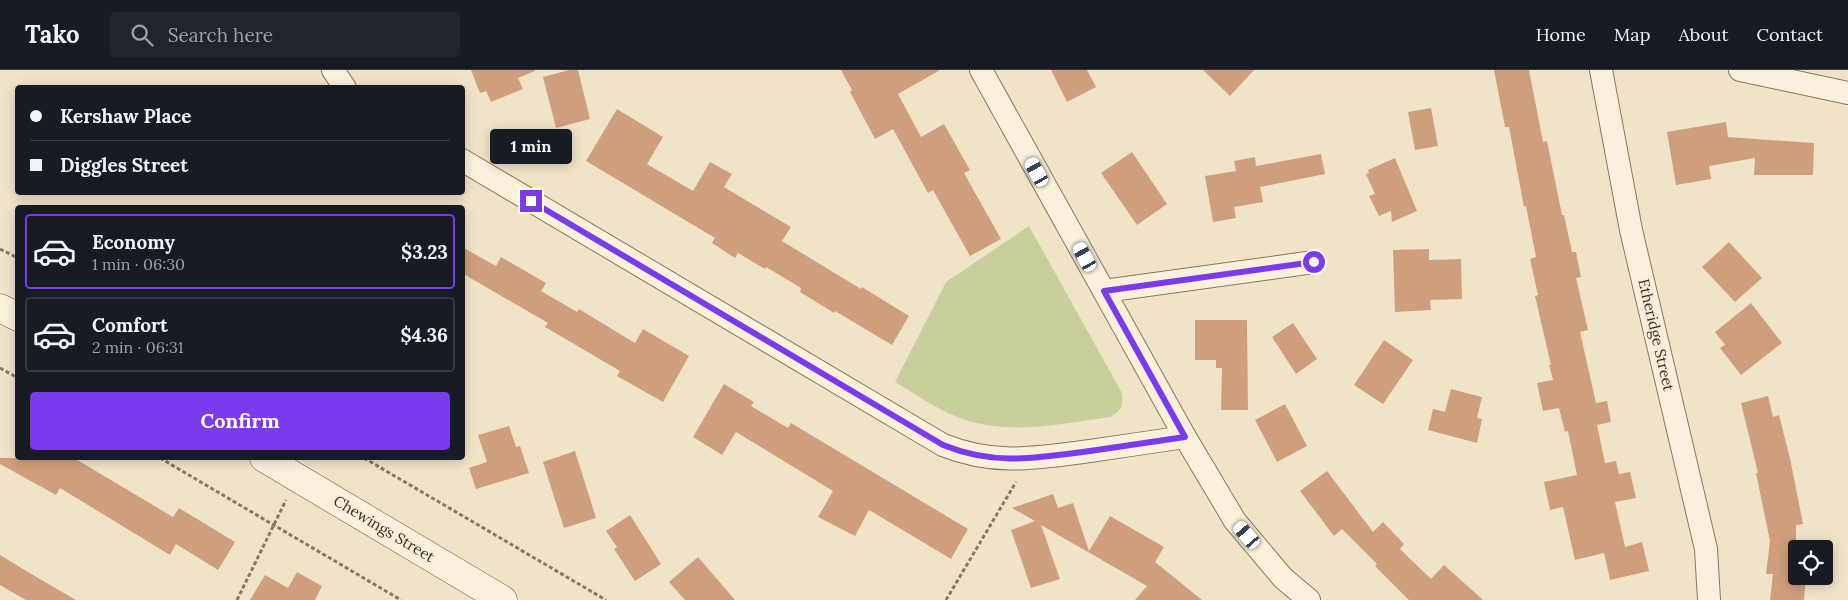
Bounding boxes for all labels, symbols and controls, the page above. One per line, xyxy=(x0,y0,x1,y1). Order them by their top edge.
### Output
search box xyxy=(110,12,460,57)
text: Tako xyxy=(25,19,80,50)
icon: search xyxy=(128,21,156,49)
text: Search here xyxy=(168,23,273,47)
text: Home xyxy=(1536,23,1586,46)
text: Map xyxy=(1614,23,1650,46)
text: About xyxy=(1678,23,1728,46)
text: Contact xyxy=(1756,23,1823,46)
text: Kershaw Place xyxy=(60,104,191,128)
callout: 1 min xyxy=(490,128,572,164)
text: 1 min xyxy=(511,136,551,156)
text: Diggles Street xyxy=(60,153,188,177)
car xyxy=(1023,155,1050,189)
route end xyxy=(520,190,542,212)
icon: car xyxy=(32,229,77,274)
text: Economy xyxy=(92,230,175,254)
text: $3.23 xyxy=(401,240,448,264)
car xyxy=(1071,240,1098,274)
route start xyxy=(1303,251,1325,273)
text: 1 min · 06:30 xyxy=(92,254,185,274)
street label: Etheridge Street xyxy=(1634,277,1679,393)
icon: car xyxy=(32,312,77,357)
text: Comfort xyxy=(92,313,168,337)
text: $4.36 xyxy=(400,323,448,347)
text: 2 min · 06:31 xyxy=(92,337,184,357)
button: Confirm xyxy=(30,392,450,450)
street label: Chewings Street xyxy=(330,491,438,566)
car xyxy=(1231,519,1262,551)
map controls xyxy=(1788,540,1833,585)
button: locate xyxy=(1788,540,1833,585)

